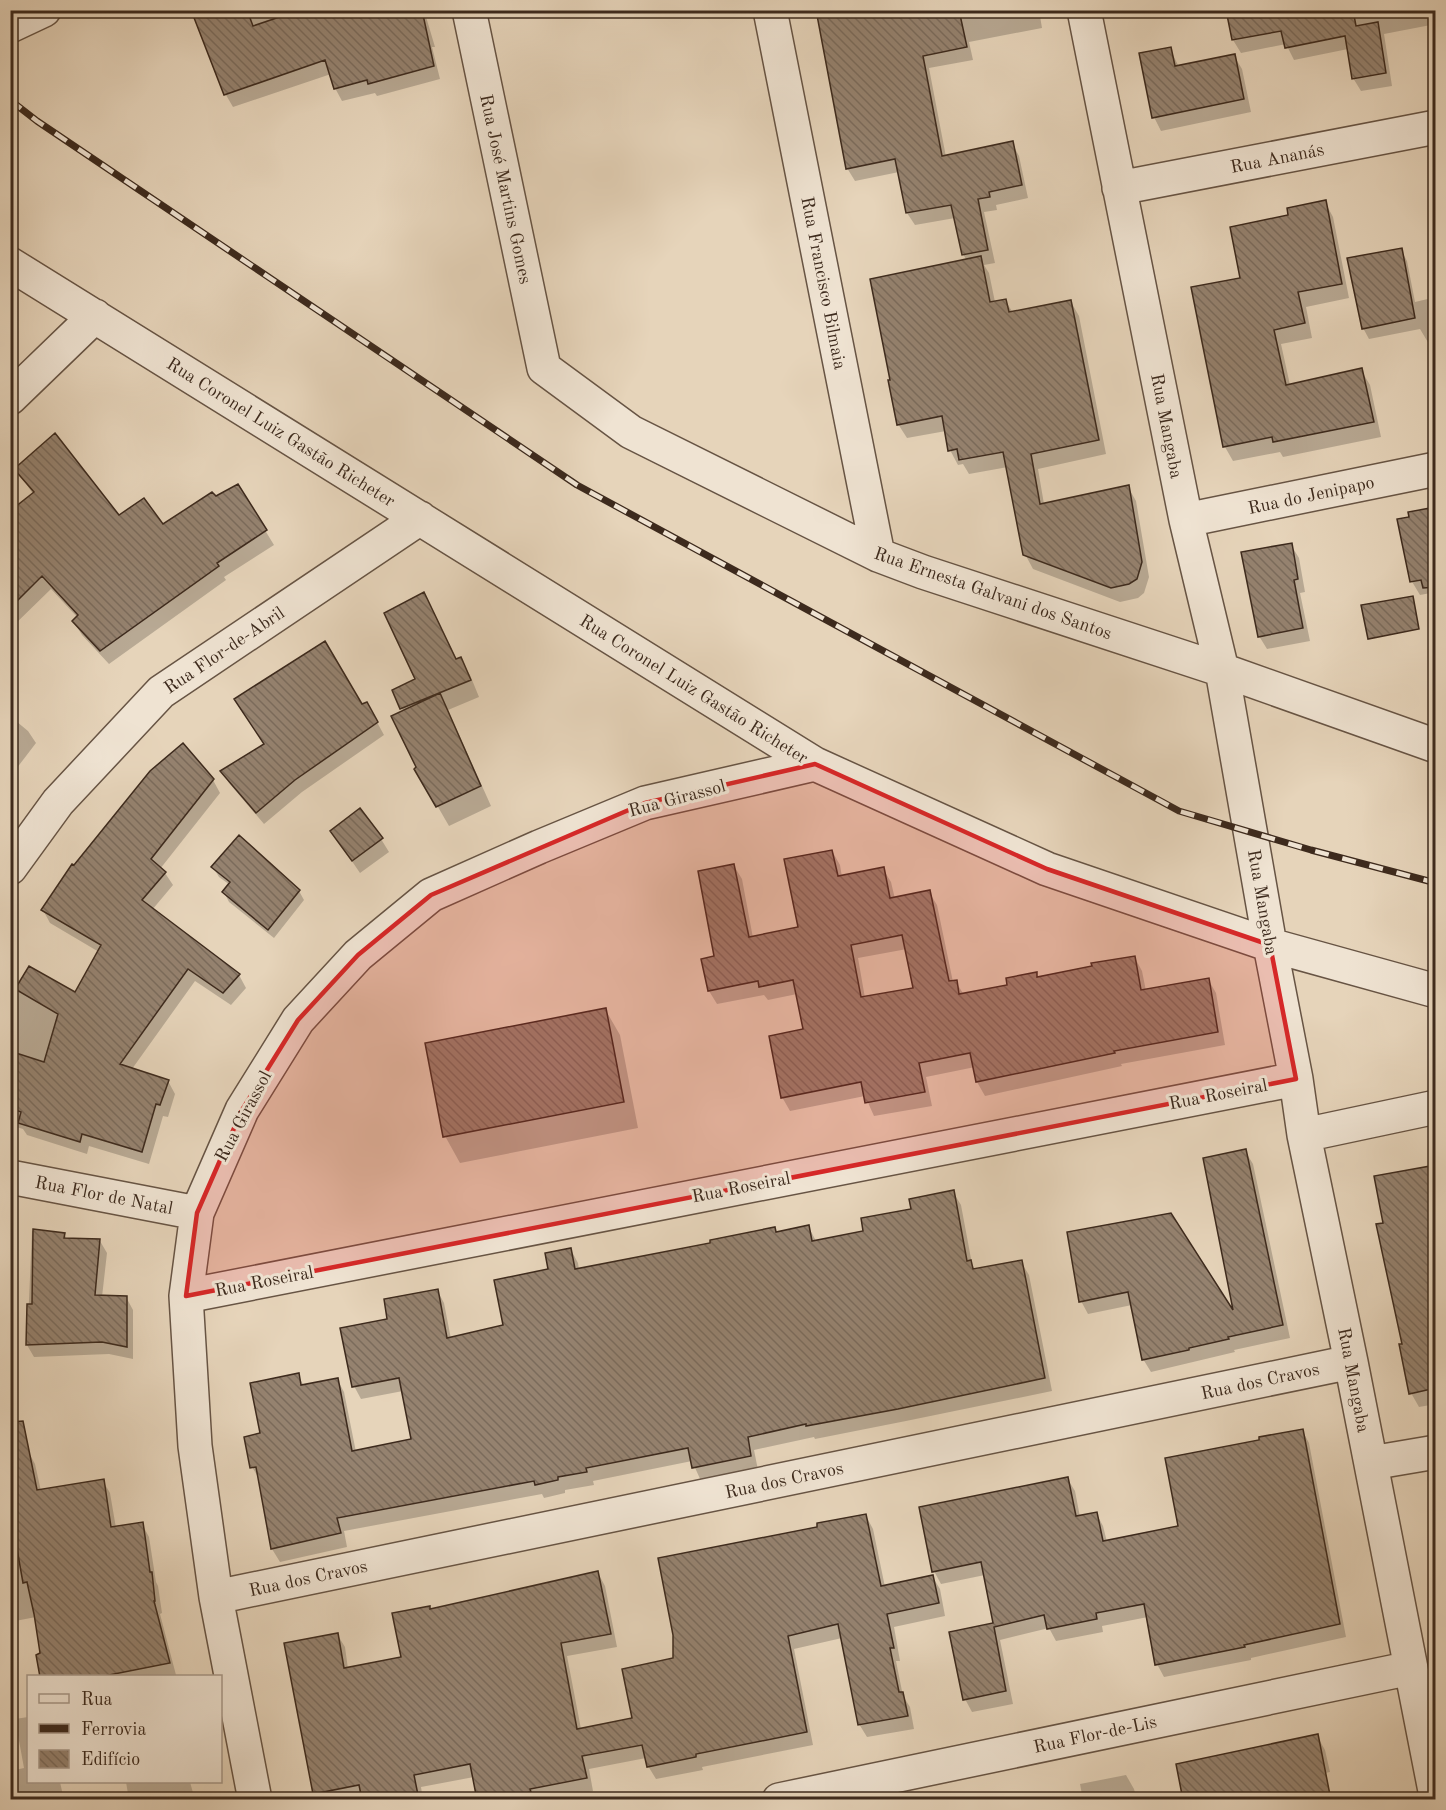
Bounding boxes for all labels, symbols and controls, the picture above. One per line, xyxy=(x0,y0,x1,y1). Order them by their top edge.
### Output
street label: Rua José Martins Gomes xyxy=(476,93,534,286)
street label: Rua Ananás xyxy=(1229,141,1326,177)
street label: Rua Francisco Bilmaia xyxy=(797,195,849,371)
street label: Rua Coronel Luiz Gastão Richeter xyxy=(163,355,398,511)
street label: Rua Mangaba xyxy=(1147,372,1185,480)
street label: Rua do Jenipapo xyxy=(1246,474,1376,518)
street label: Rua Ernesta Galvani dos Santos xyxy=(871,545,1114,643)
street label: Rua Flor-de-Abril xyxy=(161,604,288,698)
street label: Rua Coronel Luiz Gastão Richeter xyxy=(576,612,811,768)
street label: Rua Girassol xyxy=(627,777,728,821)
street label: Rua Mangaba xyxy=(1244,848,1280,956)
street label: Rua Girassol xyxy=(212,1068,275,1165)
street label: Rua Roseiral xyxy=(1167,1077,1269,1113)
street label: Rua Roseiral xyxy=(690,1170,792,1206)
street label: Rua Flor de Natal xyxy=(33,1174,175,1218)
street label: Rua Roseiral xyxy=(213,1264,315,1300)
street label: Rua Mangaba xyxy=(1334,1326,1372,1434)
street label: Rua dos Cravos xyxy=(1199,1361,1321,1403)
street label: Rua dos Cravos xyxy=(723,1460,845,1502)
street label: Rua dos Cravos xyxy=(247,1558,369,1600)
legend xyxy=(27,1675,222,1783)
text: Rua xyxy=(81,1691,112,1709)
street label: Rua Flor-de-Lis xyxy=(1032,1713,1159,1757)
text: Ferrovia xyxy=(81,1721,146,1739)
text: Edifício xyxy=(81,1751,140,1769)

